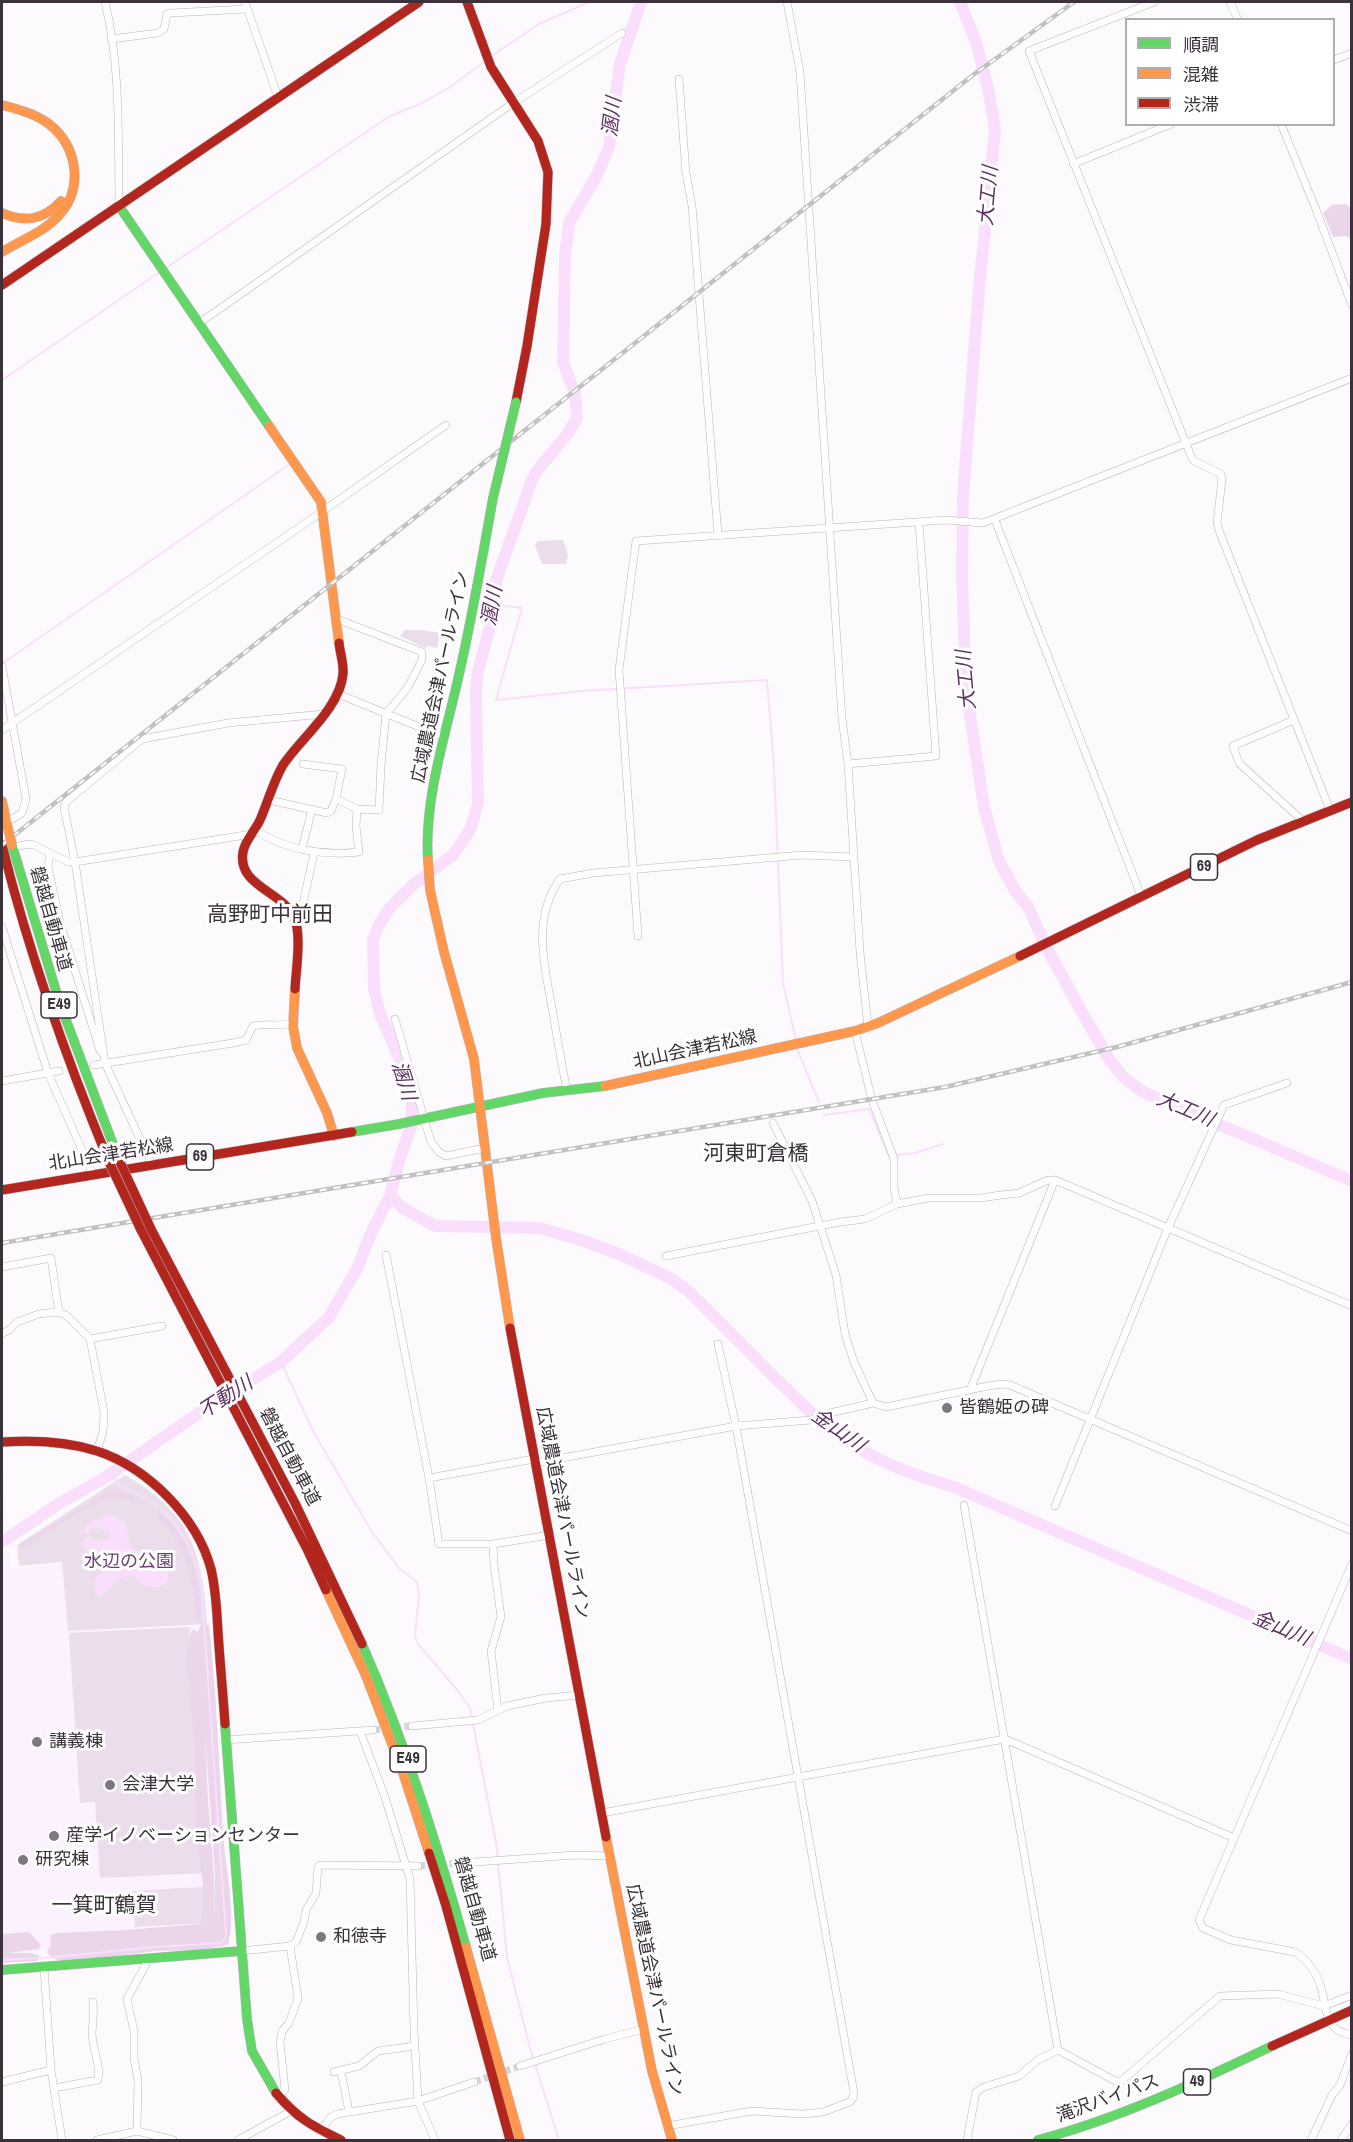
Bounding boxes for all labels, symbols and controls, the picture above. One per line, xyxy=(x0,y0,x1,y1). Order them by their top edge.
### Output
legend xyxy=(1125,18,1335,126)
text: 順調 xyxy=(1183,32,1219,57)
text: 混雑 xyxy=(1183,62,1219,87)
text: 渋滞 xyxy=(1183,92,1219,117)
water label: 溷川 xyxy=(599,96,627,138)
water label: 大工川 xyxy=(974,165,1004,227)
street label: 広域農道会津パールライン xyxy=(408,569,474,785)
water label: 溷川 xyxy=(478,584,508,628)
water label: 大工川 xyxy=(952,649,982,711)
road number: 69 xyxy=(1190,854,1218,880)
street label: 磐越自動車道 xyxy=(25,864,75,974)
district label: 高野町中前田 xyxy=(207,902,333,928)
road number: E49 xyxy=(41,992,77,1018)
street label: 北山会津若松線 xyxy=(631,1026,759,1074)
water label: 溷川 xyxy=(386,1058,420,1104)
water label: 大工川 xyxy=(1153,1087,1217,1133)
street label: 北山会津若松線 xyxy=(47,1134,175,1176)
district label: 河東町倉橋 xyxy=(704,1141,808,1167)
road number: 69 xyxy=(186,1144,214,1170)
water label: 不動川 xyxy=(194,1372,258,1424)
place label: 皆鶴姫の碑 xyxy=(959,1397,1049,1419)
marker: 皆鶴姫の碑 xyxy=(940,1401,954,1415)
street label: 磐越自動車道 xyxy=(254,1404,324,1510)
water label: 金山川 xyxy=(807,1404,869,1458)
street label: 広域農道会津パールライン xyxy=(531,1405,593,1621)
park label: 水辺の公園 xyxy=(84,1551,174,1573)
water label: 金山川 xyxy=(1249,1606,1313,1652)
place label: 講義棟 xyxy=(49,1731,103,1753)
marker: 講義棟 xyxy=(30,1735,44,1749)
road number: E49 xyxy=(390,1746,426,1772)
place label: 会津大学 xyxy=(122,1774,194,1796)
marker: 会津大学 xyxy=(103,1778,117,1792)
place label: 産学イノベーションセンター xyxy=(66,1825,300,1847)
marker: 産学イノベーションセンター xyxy=(47,1829,61,1843)
place label: 研究棟 xyxy=(35,1849,89,1871)
marker: 研究棟 xyxy=(16,1853,30,1867)
street label: 磐越自動車道 xyxy=(449,1854,499,1964)
street label: 広域農道会津パールライン xyxy=(621,1882,687,2098)
district label: 一箕町鶴賀 xyxy=(52,1893,156,1919)
place label: 和徳寺 xyxy=(333,1926,387,1948)
marker: 和徳寺 xyxy=(314,1930,328,1944)
road number: 49 xyxy=(1184,2069,1210,2095)
street label: 滝沢バイパス xyxy=(1054,2070,1162,2128)

